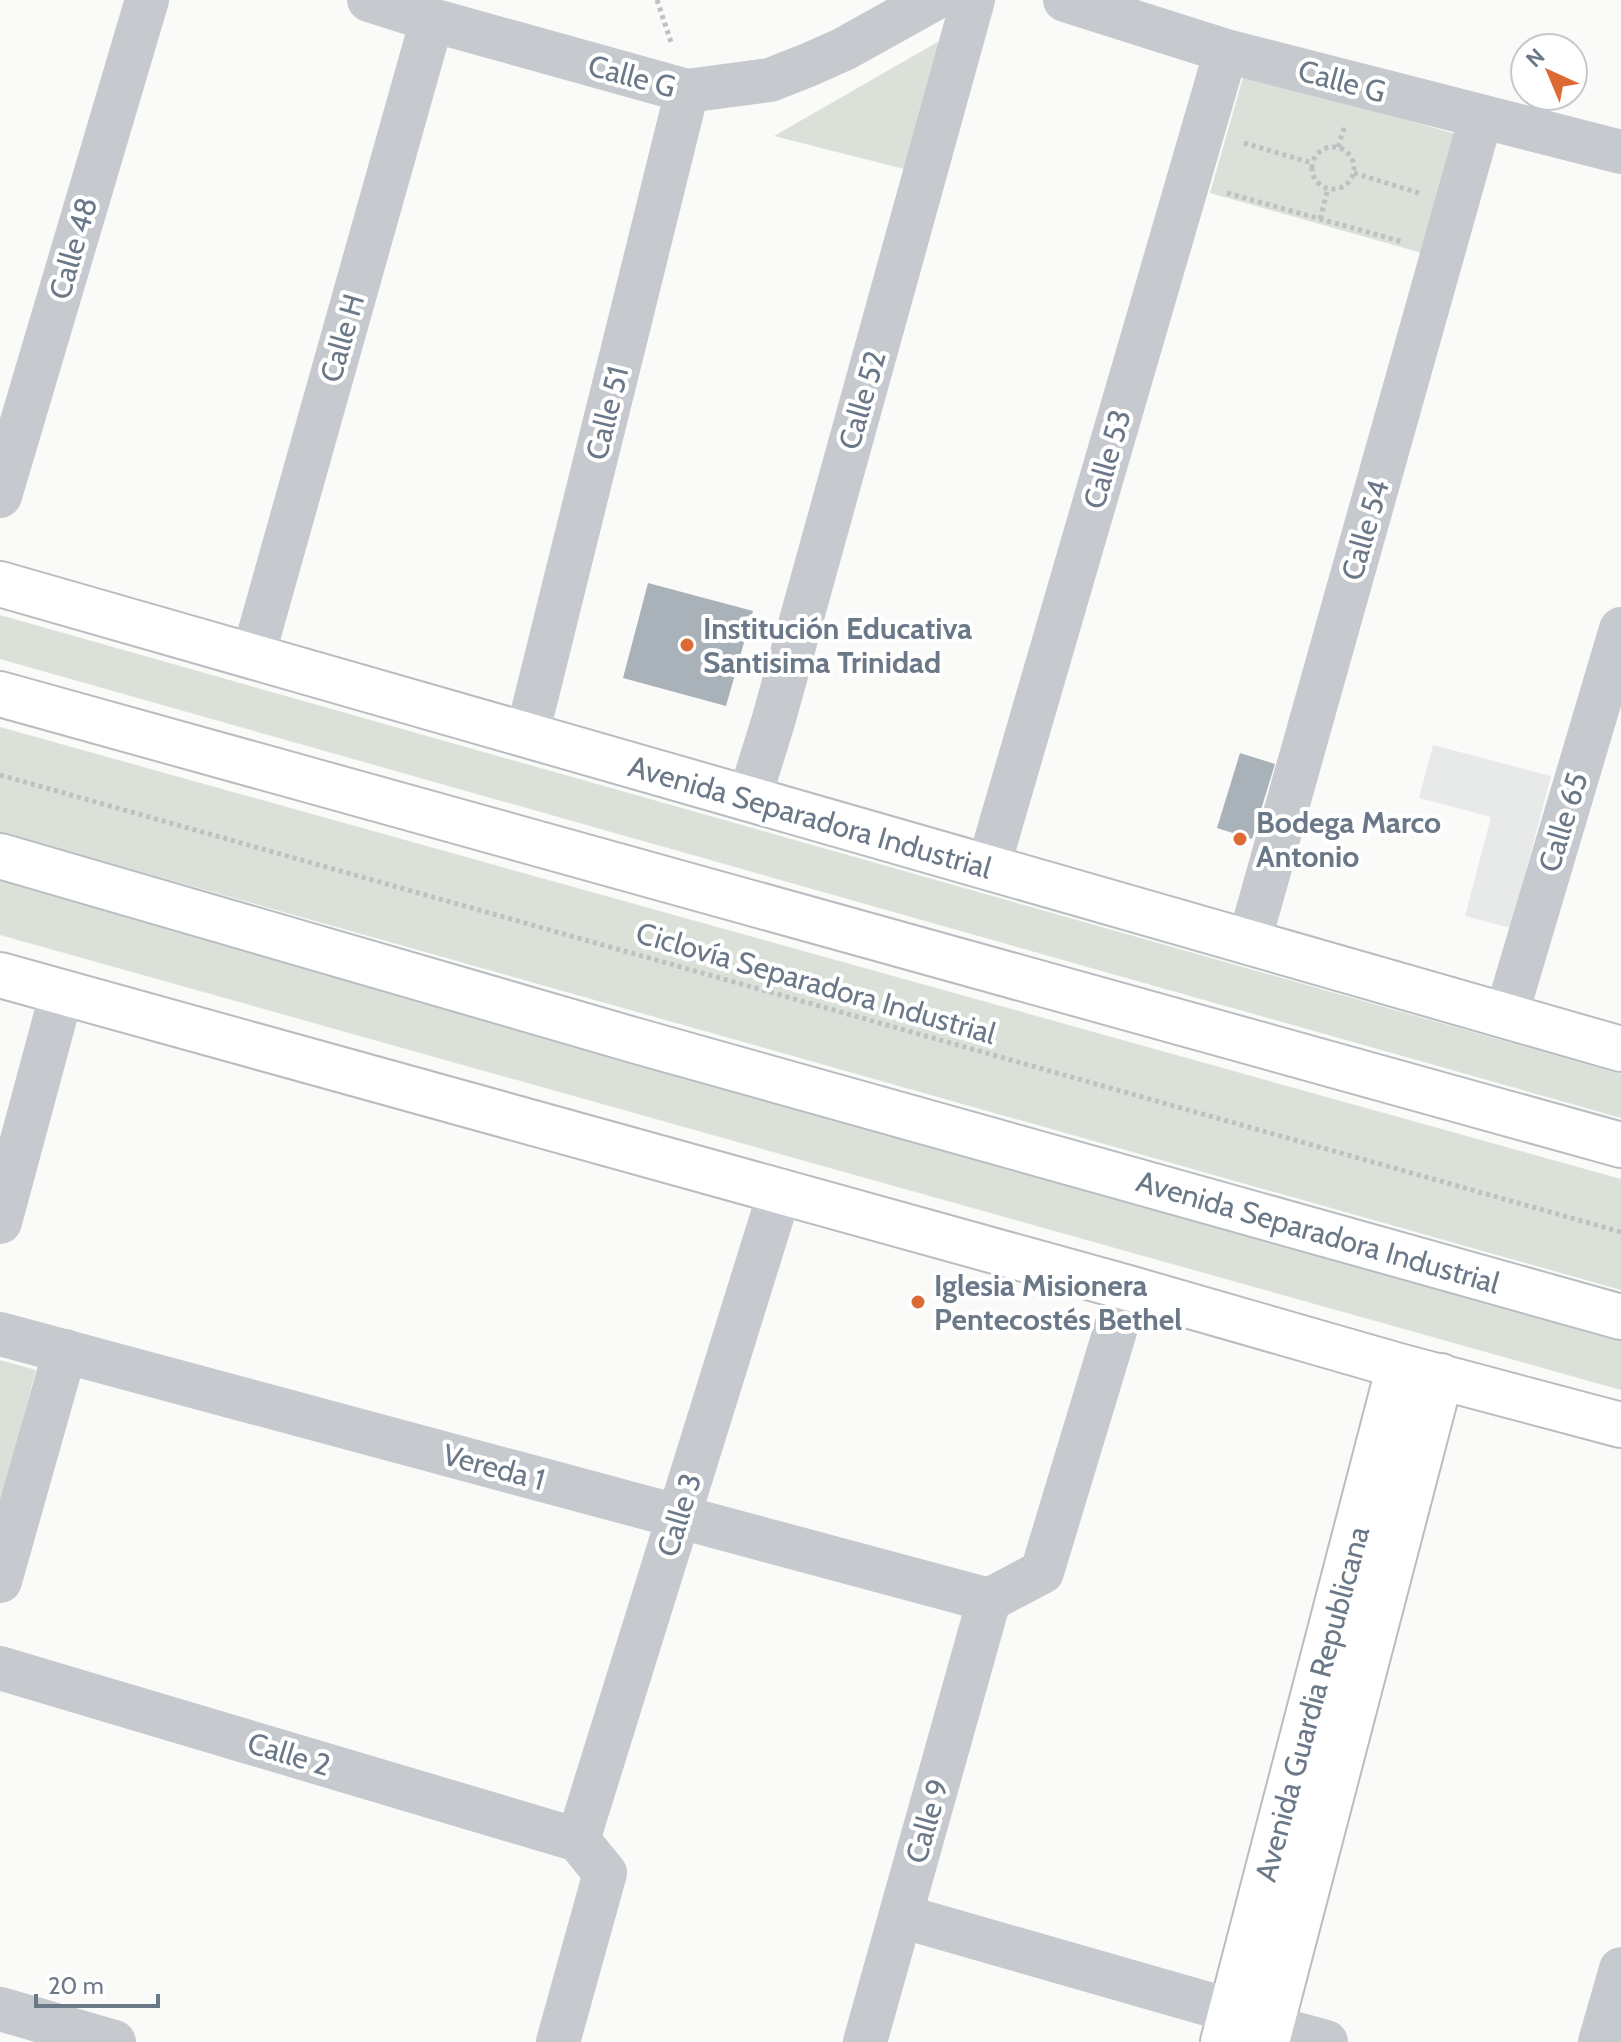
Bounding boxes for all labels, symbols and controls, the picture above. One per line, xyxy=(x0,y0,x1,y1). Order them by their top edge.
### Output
north arrow xyxy=(1509,32,1589,112)
text: N xyxy=(1520,43,1550,73)
street label: Calle G xyxy=(584,47,680,105)
street label: Calle G xyxy=(1294,52,1390,110)
street label: Calle 48 xyxy=(41,193,105,303)
street label: Calle H xyxy=(312,290,372,386)
street label: Calle 52 xyxy=(830,346,894,454)
street label: Calle 51 xyxy=(578,362,636,464)
street label: Calle 53 xyxy=(1075,405,1139,513)
street label: Calle 54 xyxy=(1333,476,1397,584)
place label: Institución Educativa Santisima Trinidad xyxy=(703,610,972,681)
marker: Institución Educativa Santisima Trinidad xyxy=(678,636,696,654)
street label: Avenida Separadora Industrial xyxy=(624,747,996,887)
street label: Calle 65 xyxy=(1530,768,1596,876)
place label: Bodega Marco Antonio xyxy=(1256,804,1441,875)
marker: Bodega Marco Antonio xyxy=(1231,830,1249,848)
street label: Ciclovía Separadora Industrial xyxy=(632,914,1000,1052)
street label: Avenida Separadora Industrial xyxy=(1132,1162,1504,1302)
place label: Iglesia Misionera Pentecostés Bethel xyxy=(934,1267,1182,1338)
marker: Iglesia Misionera Pentecostés Bethel xyxy=(909,1293,927,1311)
street label: Vereda 1 xyxy=(439,1436,549,1498)
street label: Calle 3 xyxy=(649,1469,709,1561)
street label: Avenida Guardia Republicana xyxy=(1247,1522,1377,1886)
street label: Calle 2 xyxy=(243,1724,335,1784)
street label: Calle 9 xyxy=(897,1775,957,1867)
scale bar xyxy=(36,1958,158,2008)
text: 20 m xyxy=(48,1971,104,2000)

